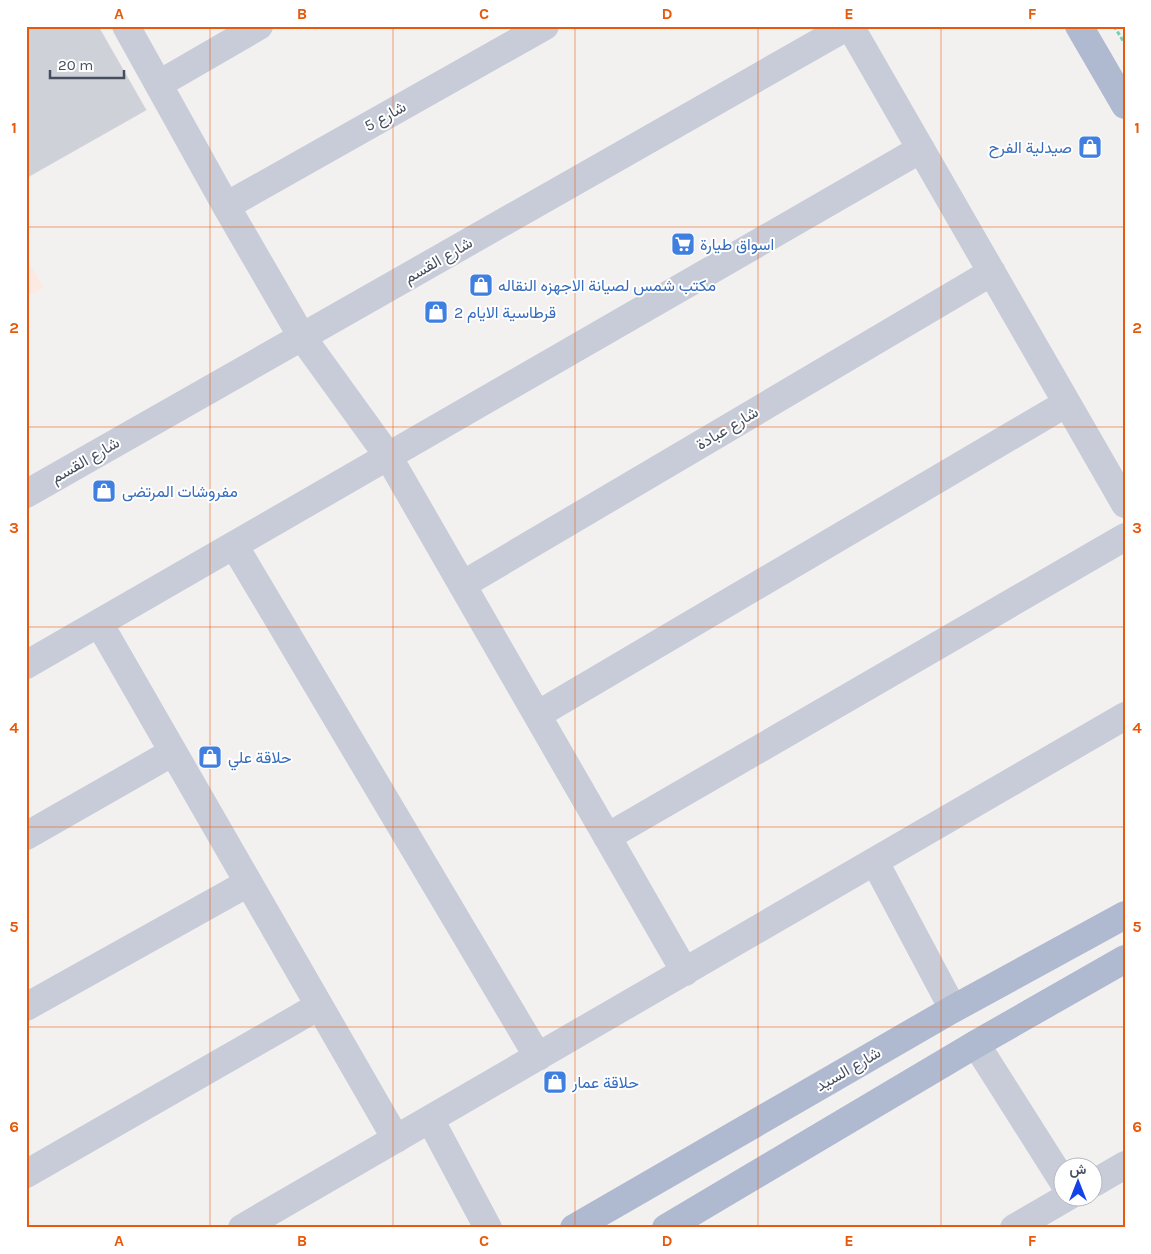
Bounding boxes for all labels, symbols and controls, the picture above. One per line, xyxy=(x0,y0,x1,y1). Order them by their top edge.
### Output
text: A xyxy=(114,4,124,23)
text: B xyxy=(297,4,307,23)
text: C xyxy=(479,4,489,23)
text: D xyxy=(662,4,673,23)
text: E xyxy=(844,4,854,23)
text: F xyxy=(1028,4,1037,23)
scale bar xyxy=(50,48,124,80)
text: 20 m xyxy=(58,56,93,74)
street label: شارع 5 xyxy=(361,97,410,137)
text: 1 xyxy=(11,118,17,137)
text: 1 xyxy=(1134,118,1140,137)
shop icon: صيدلية الفرح xyxy=(1077,134,1103,160)
place label: صيدلية الفرح xyxy=(989,138,1072,159)
supermarket icon: اسواق طيارة xyxy=(670,231,696,257)
street label: شارع القسم xyxy=(400,233,477,289)
place label: اسواق طيارة xyxy=(700,235,774,255)
shop icon: مكتب شمس لصيانة الاجهزه النقاله xyxy=(468,272,494,298)
place label: مكتب شمس لصيانة الاجهزه النقاله xyxy=(498,276,716,296)
shop icon: قرطاسية الايام 2 xyxy=(423,299,449,325)
place label: قرطاسية الايام 2 xyxy=(454,303,556,323)
text: 2 xyxy=(9,318,19,337)
text: 2 xyxy=(1132,318,1142,337)
street label: شارع عبادة xyxy=(692,402,763,456)
street label: شارع القسم xyxy=(47,433,124,489)
shop icon: مفروشات المرتضى xyxy=(91,478,117,504)
place label: مفروشات المرتضى xyxy=(122,482,238,502)
text: 3 xyxy=(9,518,19,537)
text: 3 xyxy=(1132,518,1142,537)
text: 4 xyxy=(9,718,19,737)
text: 4 xyxy=(1132,718,1142,737)
shop icon: حلاقة علي xyxy=(197,744,223,770)
place label: حلاقة علي xyxy=(228,748,292,771)
text: 5 xyxy=(9,917,19,936)
text: 5 xyxy=(1132,917,1142,936)
street label: شارع السيد xyxy=(812,1043,885,1097)
shop icon: حلاقة عمار xyxy=(542,1069,568,1095)
place label: حلاقة عمار xyxy=(571,1073,639,1093)
text: 6 xyxy=(9,1117,19,1136)
text: 6 xyxy=(1132,1117,1142,1136)
north arrow xyxy=(1054,1156,1104,1206)
text: ش xyxy=(1070,1161,1087,1178)
text: A xyxy=(114,1231,124,1250)
text: B xyxy=(297,1231,307,1250)
text: C xyxy=(479,1231,489,1250)
text: D xyxy=(662,1231,673,1250)
text: E xyxy=(844,1231,854,1250)
text: F xyxy=(1028,1231,1037,1250)

